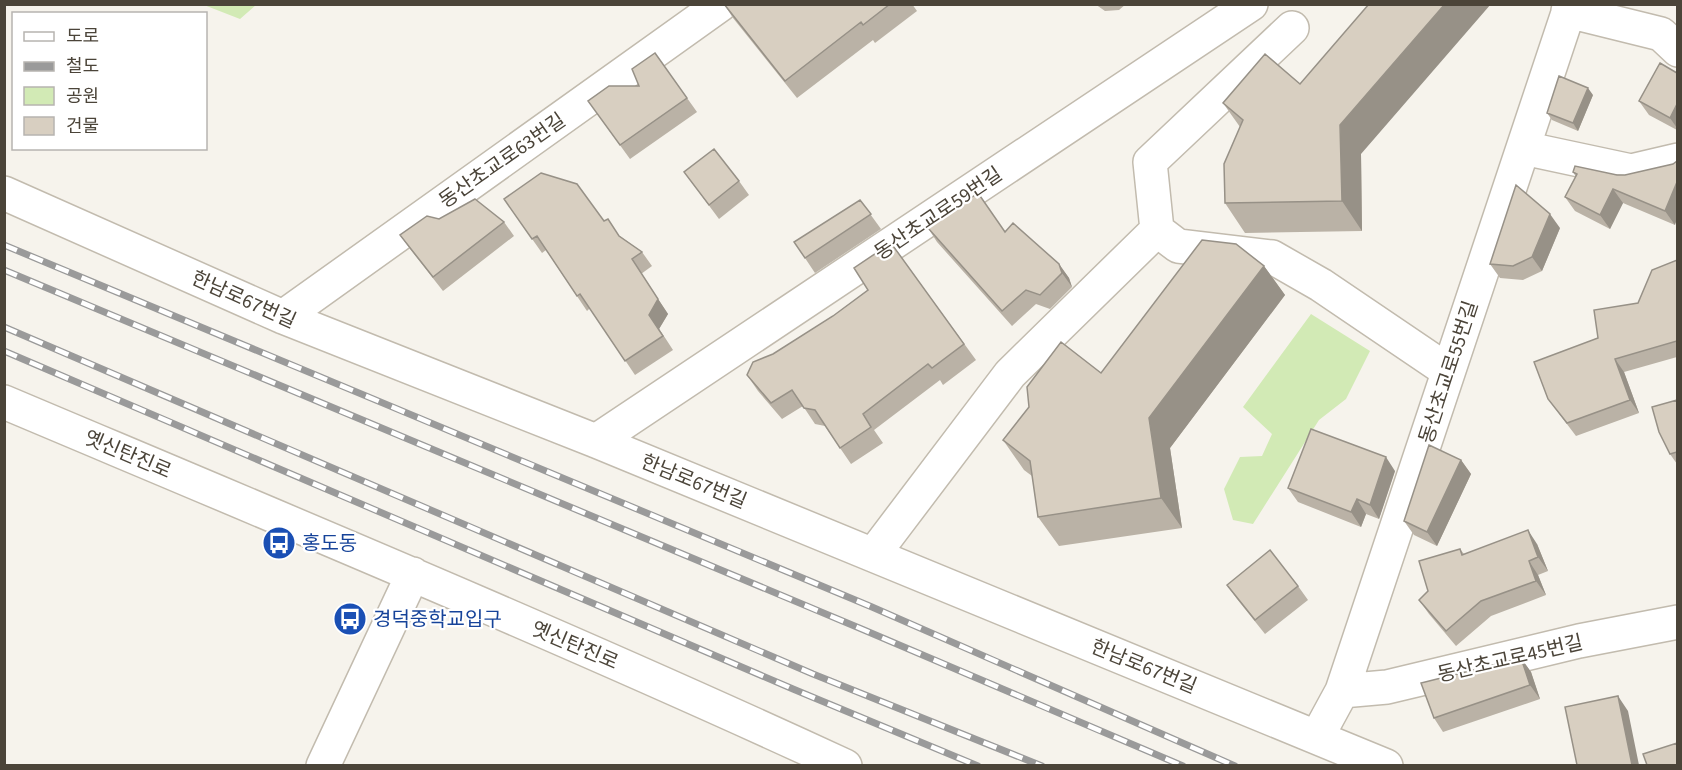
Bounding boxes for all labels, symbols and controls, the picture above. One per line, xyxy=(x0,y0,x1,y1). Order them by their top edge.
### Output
legend xyxy=(12,12,207,150)
text: 도로 xyxy=(66,24,99,49)
text: 철도 xyxy=(66,54,99,79)
text: 공원 xyxy=(66,84,99,109)
street label: 동산초교로63번길 xyxy=(434,107,572,215)
text: 건물 xyxy=(66,114,99,139)
street label: 동산초교로59번길 xyxy=(869,161,1008,267)
street label: 한남로67번길 xyxy=(187,264,300,335)
street label: 동산초교로55번길 xyxy=(1413,297,1485,447)
street label: 옛신탄진로 xyxy=(80,424,175,486)
street label: 한남로67번길 xyxy=(637,448,751,516)
bus stop icon: 홍도동 xyxy=(261,525,297,561)
place label: 홍도동 xyxy=(302,530,357,558)
bus stop icon: 경덕중학교입구 xyxy=(332,601,368,637)
place label: 경덕중학교입구 xyxy=(373,606,502,634)
street label: 옛신탄진로 xyxy=(527,615,622,677)
street label: 동산초교로45번길 xyxy=(1435,629,1586,689)
street label: 한남로67번길 xyxy=(1087,633,1201,701)

